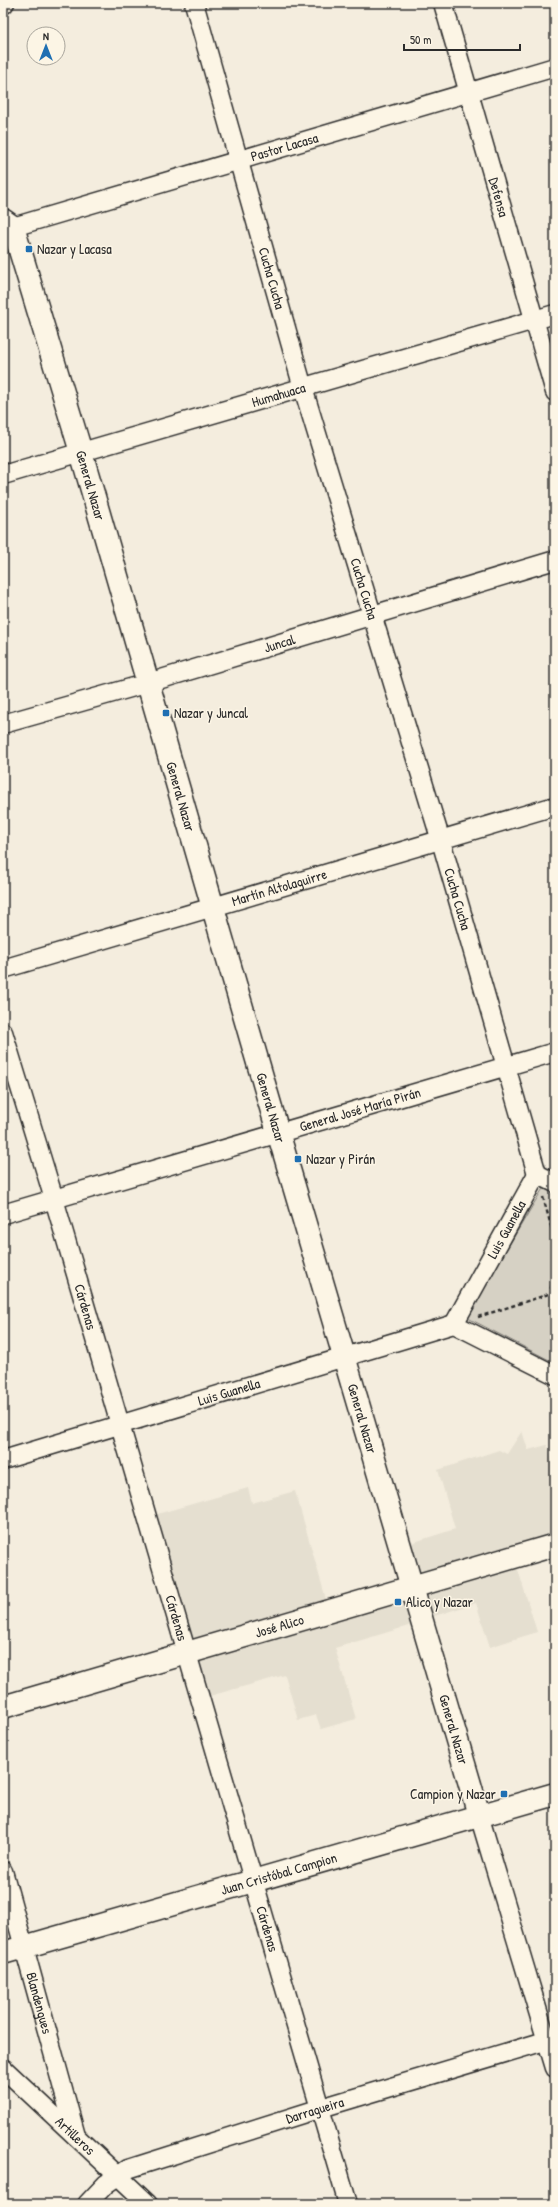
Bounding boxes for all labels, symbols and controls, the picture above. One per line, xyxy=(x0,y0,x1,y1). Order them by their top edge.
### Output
north arrow xyxy=(26,26,66,66)
scale bar xyxy=(404,26,520,52)
text: N xyxy=(43,29,49,43)
text: 50 m xyxy=(410,31,431,48)
street label: Pastor Lacasa xyxy=(248,127,321,165)
street label: Defensa xyxy=(485,175,514,219)
place label: Nazar y Lacasa xyxy=(37,239,112,259)
marker: Nazar y Lacasa xyxy=(24,244,34,254)
street label: Cucha Cucha xyxy=(255,245,290,312)
street label: Humahuaca xyxy=(249,377,308,411)
street label: General Nazar xyxy=(72,448,110,523)
street label: Cucha Cucha xyxy=(346,555,383,622)
street label: Juncal xyxy=(261,629,298,656)
place label: Nazar y Juncal xyxy=(174,703,248,723)
marker: Nazar y Juncal xyxy=(161,708,171,718)
street label: General Nazar xyxy=(162,759,201,834)
street label: Martín Altolaguirre xyxy=(229,864,329,910)
street label: Cucha Cucha xyxy=(440,866,476,932)
street label: General Nazar xyxy=(252,1070,291,1145)
street label: General José María Pirán xyxy=(297,1082,423,1136)
place label: Nazar y Pirán xyxy=(306,1149,375,1169)
marker: Nazar y Pirán xyxy=(293,1154,303,1164)
street label: Luis Guanella xyxy=(482,1196,530,1262)
street label: Cárdenas xyxy=(70,1282,102,1332)
street label: Luis Guanella xyxy=(195,1373,263,1410)
street label: General Nazar xyxy=(344,1381,382,1456)
place label: Alico y Nazar xyxy=(406,1592,474,1612)
street label: Cárdenas xyxy=(161,1593,193,1643)
marker: Alico y Nazar xyxy=(393,1597,403,1607)
street label: José Alico xyxy=(253,1609,306,1642)
street label: General Nazar xyxy=(435,1692,474,1767)
place label: Campion y Nazar xyxy=(410,1784,497,1804)
marker: Campion y Nazar xyxy=(499,1789,509,1799)
street label: Juan Cristóbal Campion xyxy=(218,1847,339,1899)
street label: Cárdenas xyxy=(252,1904,284,1954)
street label: Blandengues xyxy=(22,1970,57,2036)
street label: Darragueira xyxy=(283,2092,346,2128)
street label: Artilleros xyxy=(51,2112,100,2159)

